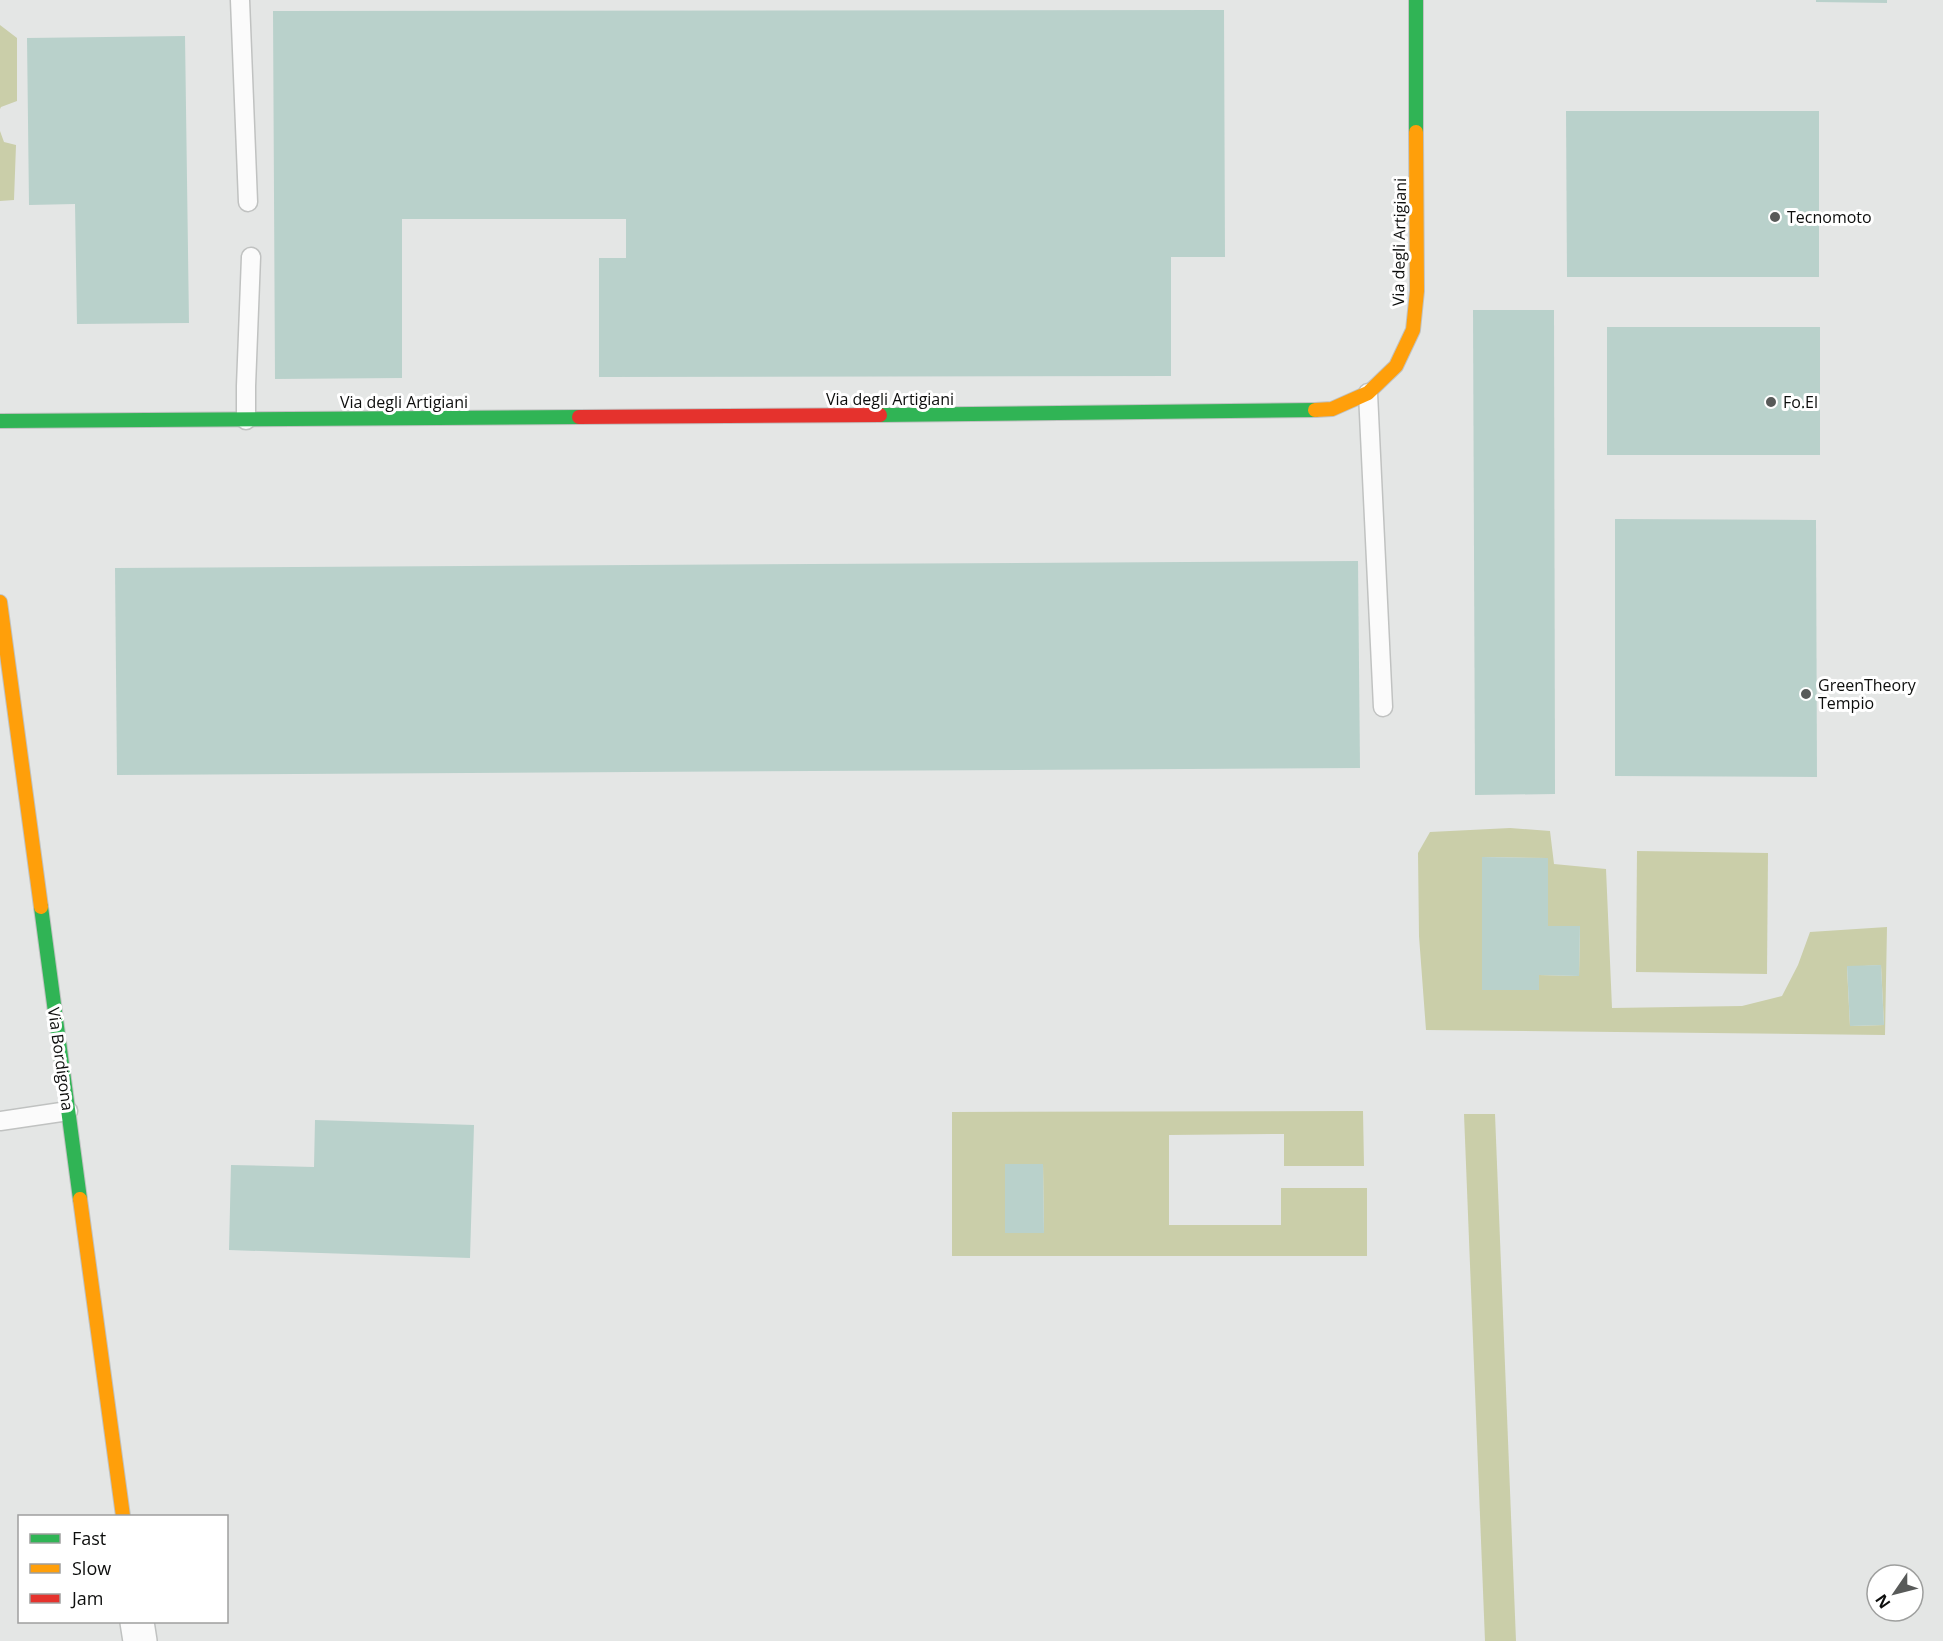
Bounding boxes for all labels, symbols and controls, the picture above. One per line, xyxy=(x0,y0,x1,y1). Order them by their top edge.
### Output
street label: Via degli Artigiani xyxy=(1387,178,1411,306)
place label: Tecnomoto xyxy=(1787,206,1872,228)
marker: Tecnomoto xyxy=(1768,210,1782,224)
street label: Via degli Artigiani xyxy=(826,388,954,410)
street label: Via degli Artigiani xyxy=(340,391,468,413)
place label: Fo.El xyxy=(1783,391,1818,413)
marker: Fo.El xyxy=(1764,395,1778,409)
place label: GreenTheory Tempio xyxy=(1818,674,1917,714)
marker: GreenTheory Tempio xyxy=(1799,687,1813,701)
street label: Via Bordigona xyxy=(43,1006,79,1112)
legend xyxy=(18,1515,228,1623)
text: Fast xyxy=(72,1526,106,1550)
text: Slow xyxy=(72,1556,111,1580)
north arrow xyxy=(1865,1563,1925,1623)
text: Jam xyxy=(70,1586,104,1610)
text: N xyxy=(1870,1590,1895,1613)

